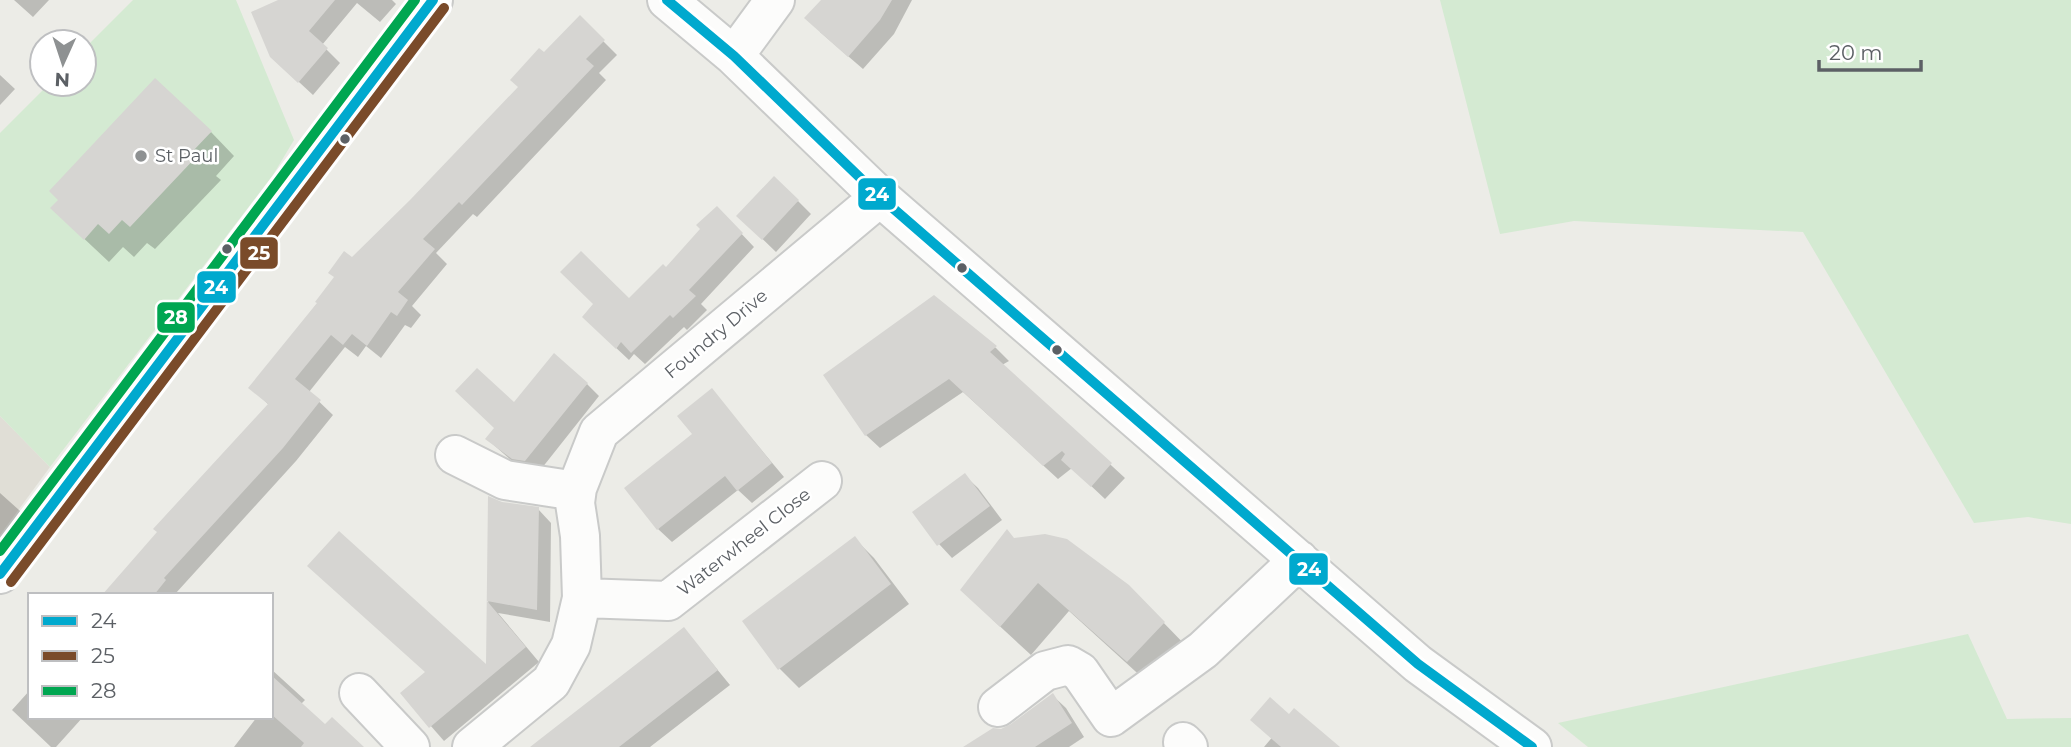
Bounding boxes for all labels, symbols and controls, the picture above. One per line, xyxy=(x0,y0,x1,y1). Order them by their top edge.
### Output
north arrow xyxy=(28,28,98,98)
scale bar xyxy=(1819,28,1920,72)
text: 20 m xyxy=(1829,40,1883,65)
text: N xyxy=(54,68,70,91)
unlabelled marker xyxy=(338,132,352,146)
place label: St Paul xyxy=(155,145,218,167)
marker: St Paul xyxy=(133,148,149,164)
line badge: 24 xyxy=(857,177,897,211)
text: 24 xyxy=(865,183,889,206)
line badge: 25 xyxy=(239,236,279,270)
unlabelled marker xyxy=(220,242,234,256)
text: 25 xyxy=(248,242,270,265)
unlabelled marker xyxy=(955,261,969,275)
line badge: 24 xyxy=(196,270,237,304)
text: 24 xyxy=(204,276,228,299)
street label: Foundry Drive xyxy=(660,285,772,383)
line badge: 28 xyxy=(156,301,196,334)
text: 28 xyxy=(164,306,188,329)
unlabelled marker xyxy=(1050,343,1064,357)
street label: Waterwheel Close xyxy=(673,483,815,601)
line badge: 24 xyxy=(1288,552,1329,586)
text: 24 xyxy=(1297,558,1321,581)
legend xyxy=(28,593,273,719)
text: 24 xyxy=(91,608,116,633)
text: 25 xyxy=(91,643,115,668)
text: 28 xyxy=(91,678,116,703)

